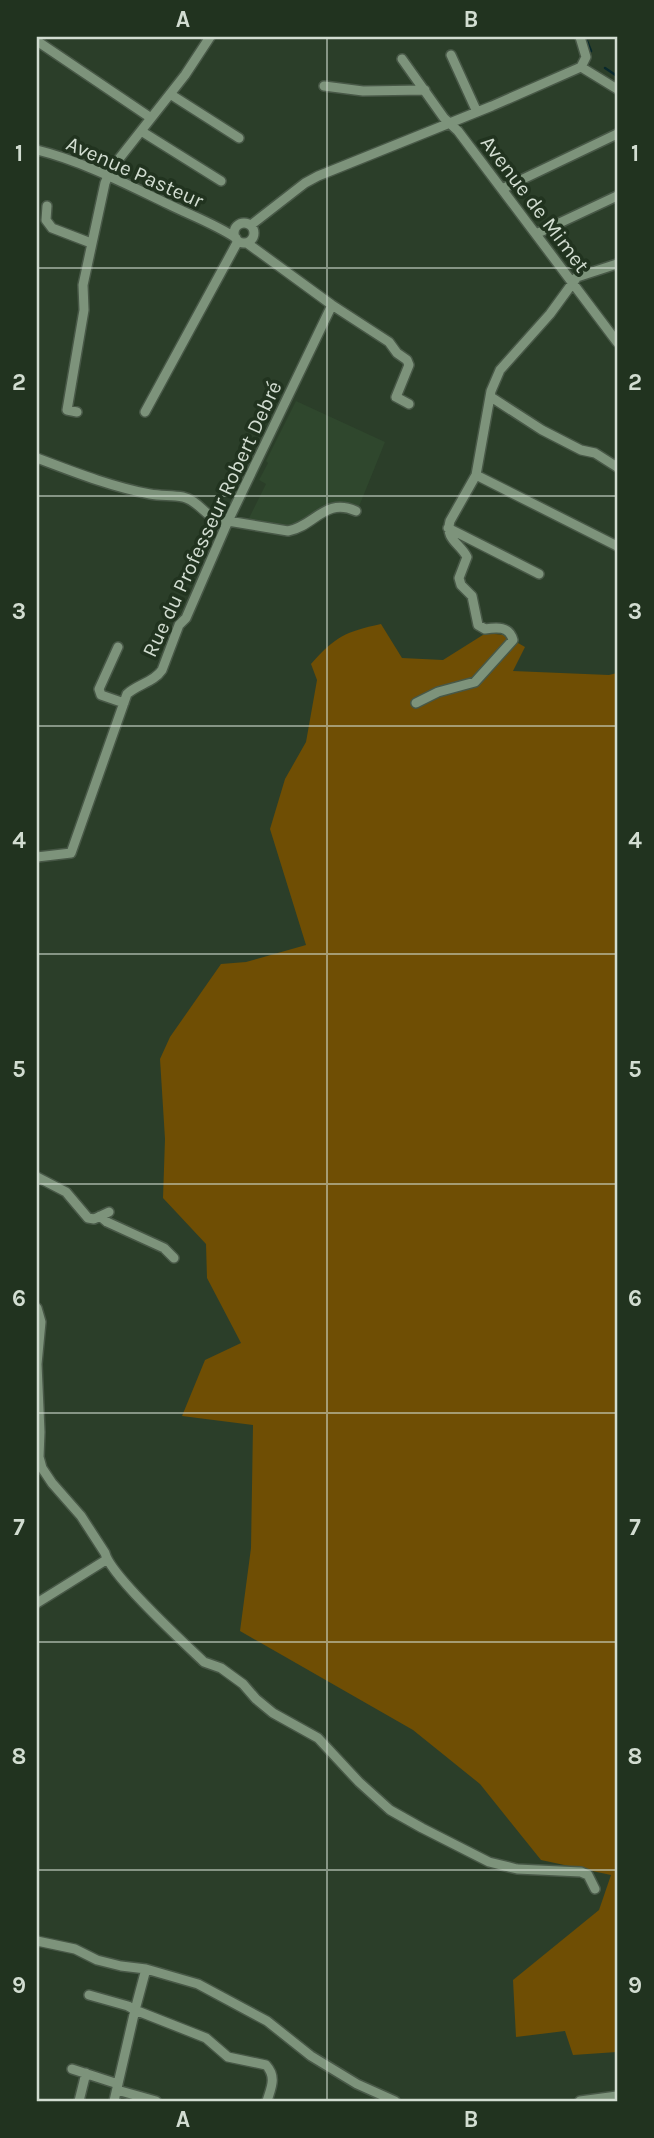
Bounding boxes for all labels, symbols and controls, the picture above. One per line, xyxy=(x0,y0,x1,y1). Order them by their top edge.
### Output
text: A xyxy=(176,6,190,33)
text: B xyxy=(464,6,478,33)
street label: Avenue Pasteur xyxy=(63,131,208,213)
street label: Avenue de Mimet xyxy=(476,131,594,277)
text: 1 xyxy=(15,140,23,167)
text: 1 xyxy=(631,140,639,167)
text: 2 xyxy=(12,369,26,396)
text: 2 xyxy=(628,369,642,396)
street label: Rue du Professeur Robert Debré xyxy=(137,377,287,661)
text: 3 xyxy=(12,598,26,625)
text: 3 xyxy=(628,598,642,625)
text: 4 xyxy=(12,827,26,854)
text: 4 xyxy=(628,827,642,854)
text: 5 xyxy=(12,1056,26,1083)
text: 5 xyxy=(628,1056,642,1083)
text: 6 xyxy=(12,1285,26,1312)
text: 6 xyxy=(628,1285,642,1312)
text: 7 xyxy=(13,1514,25,1541)
text: 7 xyxy=(629,1514,641,1541)
text: 8 xyxy=(12,1743,26,1770)
text: 8 xyxy=(628,1743,642,1770)
text: 9 xyxy=(12,1972,26,1999)
text: 9 xyxy=(628,1972,642,1999)
text: A xyxy=(176,2106,190,2133)
text: B xyxy=(464,2106,478,2133)

